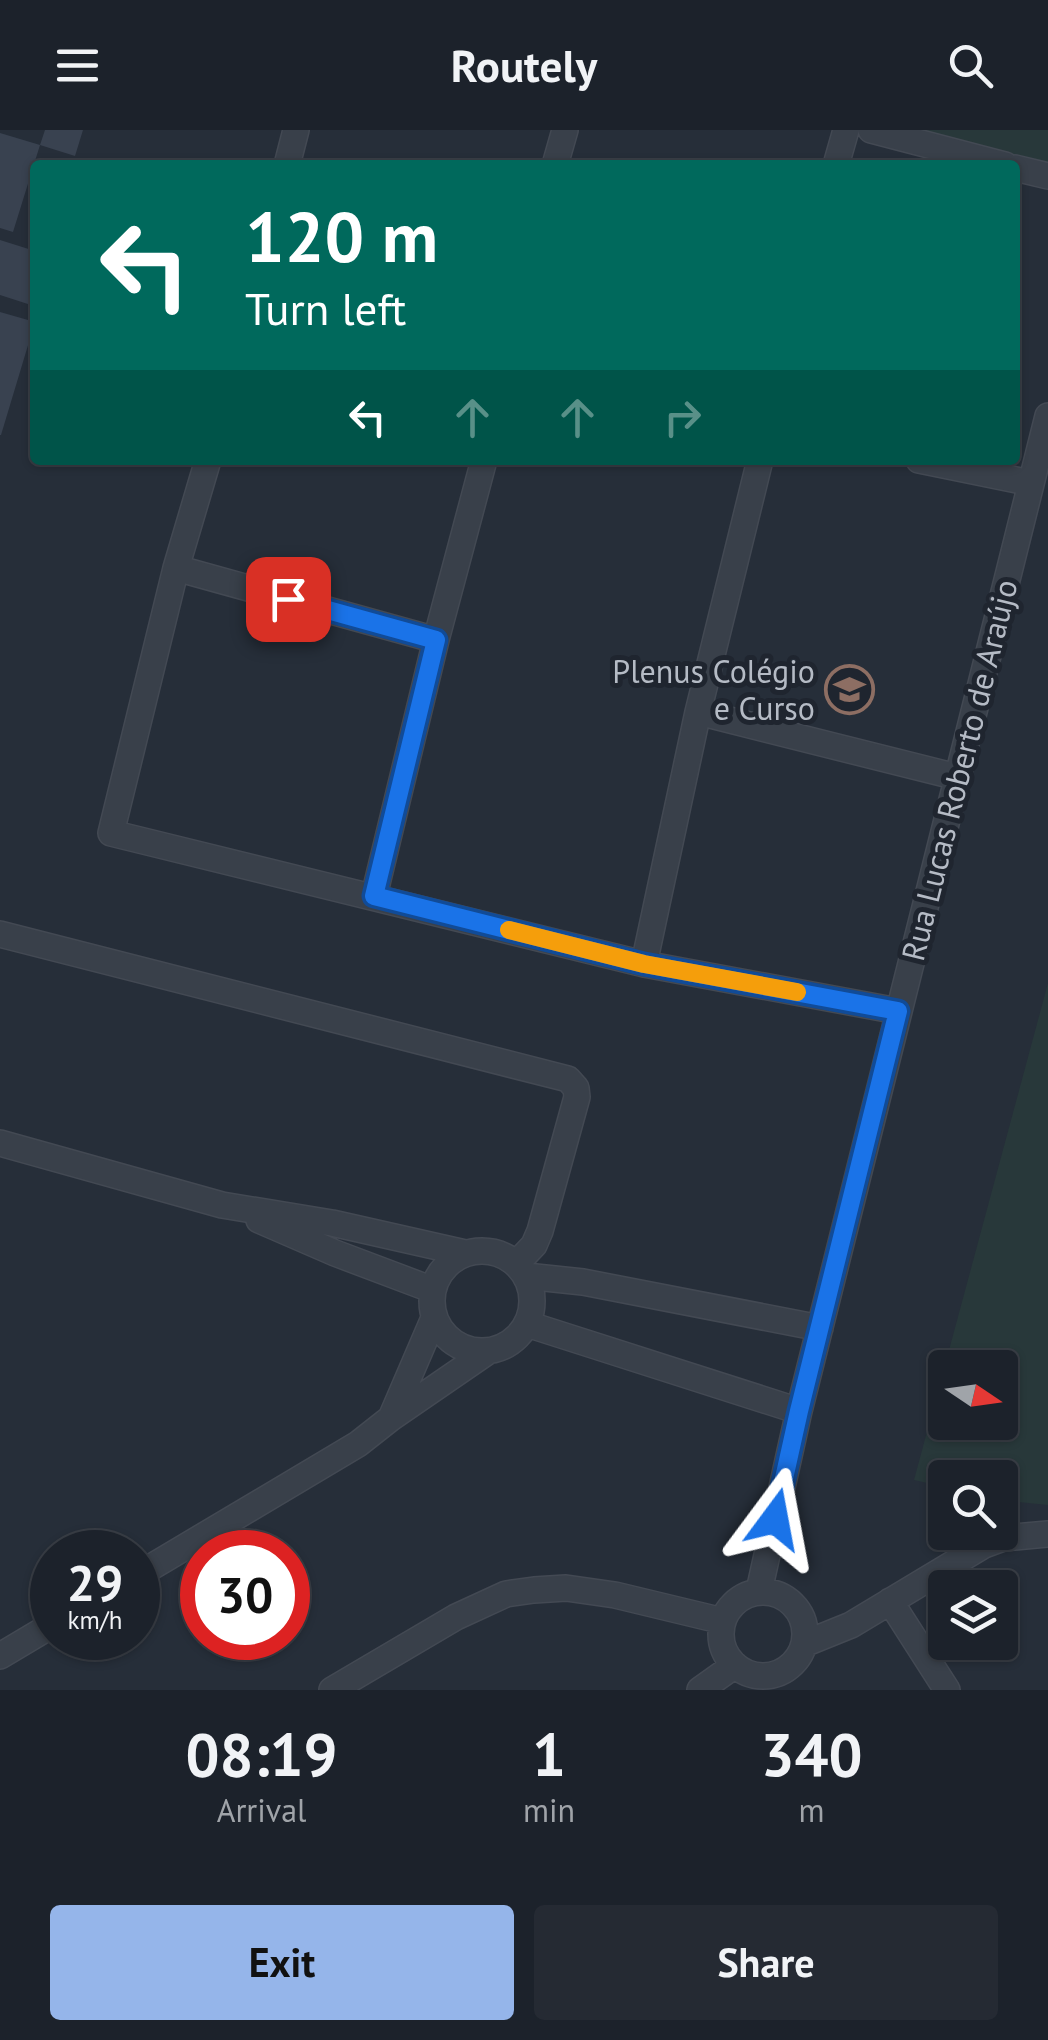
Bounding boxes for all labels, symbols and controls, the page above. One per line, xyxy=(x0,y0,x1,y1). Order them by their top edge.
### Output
text: Routely xyxy=(451,36,597,94)
icon: menu xyxy=(50,38,105,93)
icon: search xyxy=(943,38,998,93)
text: 120 m xyxy=(245,191,438,281)
icon: left xyxy=(80,200,210,330)
text: Turn left xyxy=(245,279,406,337)
icon: left xyxy=(340,390,395,445)
icon: ahead xyxy=(445,390,500,445)
icon: ahead xyxy=(550,390,605,445)
icon: right xyxy=(655,390,710,445)
pin xyxy=(246,557,331,642)
icon: arrive xyxy=(261,572,316,627)
street label: Rua Lucas Roberto de Araújo xyxy=(891,575,1027,965)
place label: Plenus Colégio e Curso xyxy=(612,650,815,729)
school or university icon: Plenus Colégio e Curso xyxy=(824,663,876,715)
north arrow xyxy=(928,1350,1018,1440)
map controls xyxy=(928,1350,1018,1660)
button: search xyxy=(928,1460,1018,1550)
position arrow xyxy=(723,1467,827,1571)
speed limit sign: 30 xyxy=(180,1530,310,1660)
text: 29 xyxy=(67,1550,123,1615)
button: layers xyxy=(928,1570,1018,1660)
text: km/h xyxy=(68,1604,122,1636)
text: 08:19 xyxy=(185,1715,338,1793)
text: 1 xyxy=(532,1715,566,1793)
text: 340 xyxy=(761,1715,863,1793)
text: Arrival xyxy=(217,1789,306,1831)
text: min xyxy=(523,1789,575,1831)
text: m xyxy=(799,1789,825,1831)
button: Exit xyxy=(50,1905,514,2020)
button: Share xyxy=(534,1905,998,2020)

